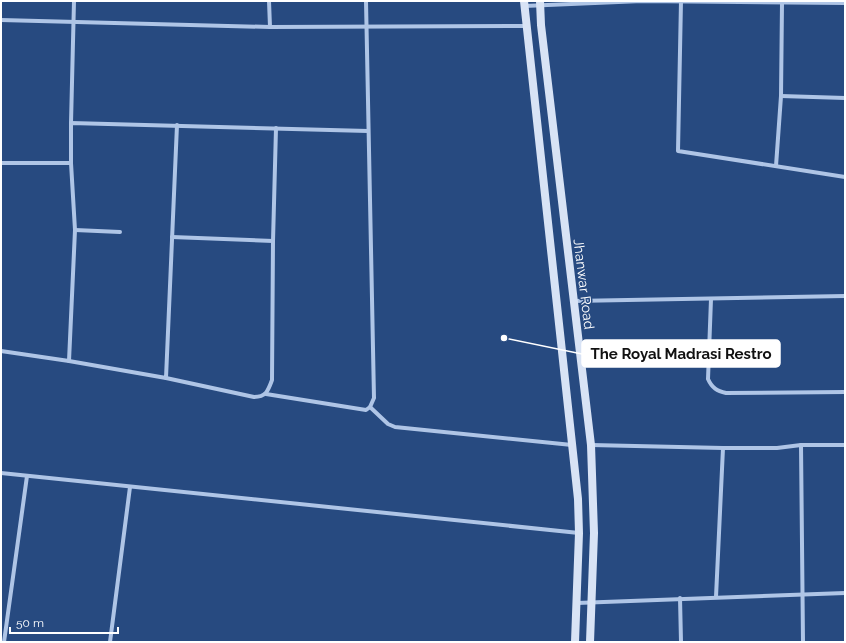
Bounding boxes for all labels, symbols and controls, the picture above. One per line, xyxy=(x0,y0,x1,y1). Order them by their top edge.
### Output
street label: Jhanwar Road xyxy=(571,238,597,330)
callout: The Royal Madrasi Restro xyxy=(582,340,780,367)
text: The Royal Madrasi Restro xyxy=(590,345,772,363)
scale bar xyxy=(10,609,118,635)
text: 50 m xyxy=(16,616,44,630)

